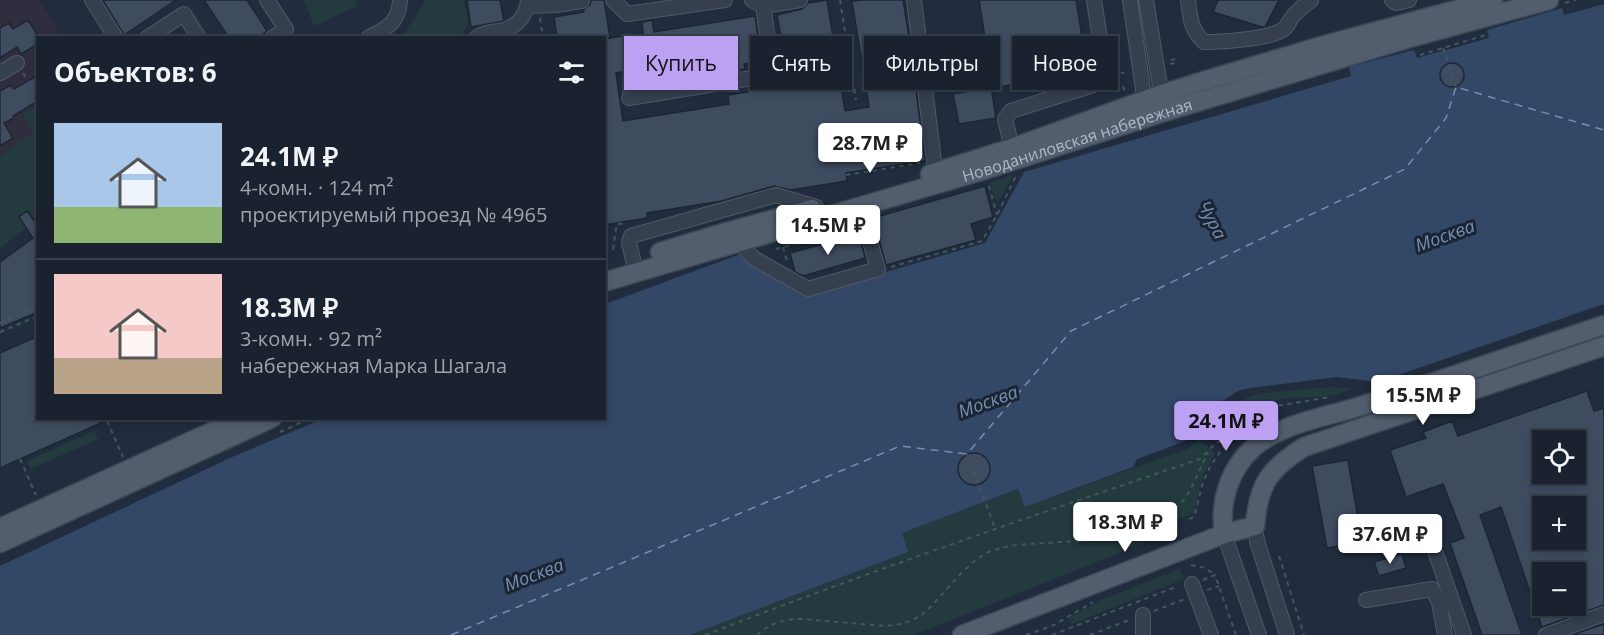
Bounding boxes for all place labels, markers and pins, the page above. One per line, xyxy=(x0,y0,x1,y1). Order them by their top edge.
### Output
pin: 28.7M ₽ xyxy=(815,123,925,174)
pin: 14.5M ₽ xyxy=(773,205,883,256)
pin: 15.5M ₽ xyxy=(1368,375,1478,426)
pin: 24.1M ₽ xyxy=(1171,401,1281,452)
pin: 18.3M ₽ xyxy=(1070,502,1180,553)
pin: 37.6M ₽ xyxy=(1335,514,1445,565)

